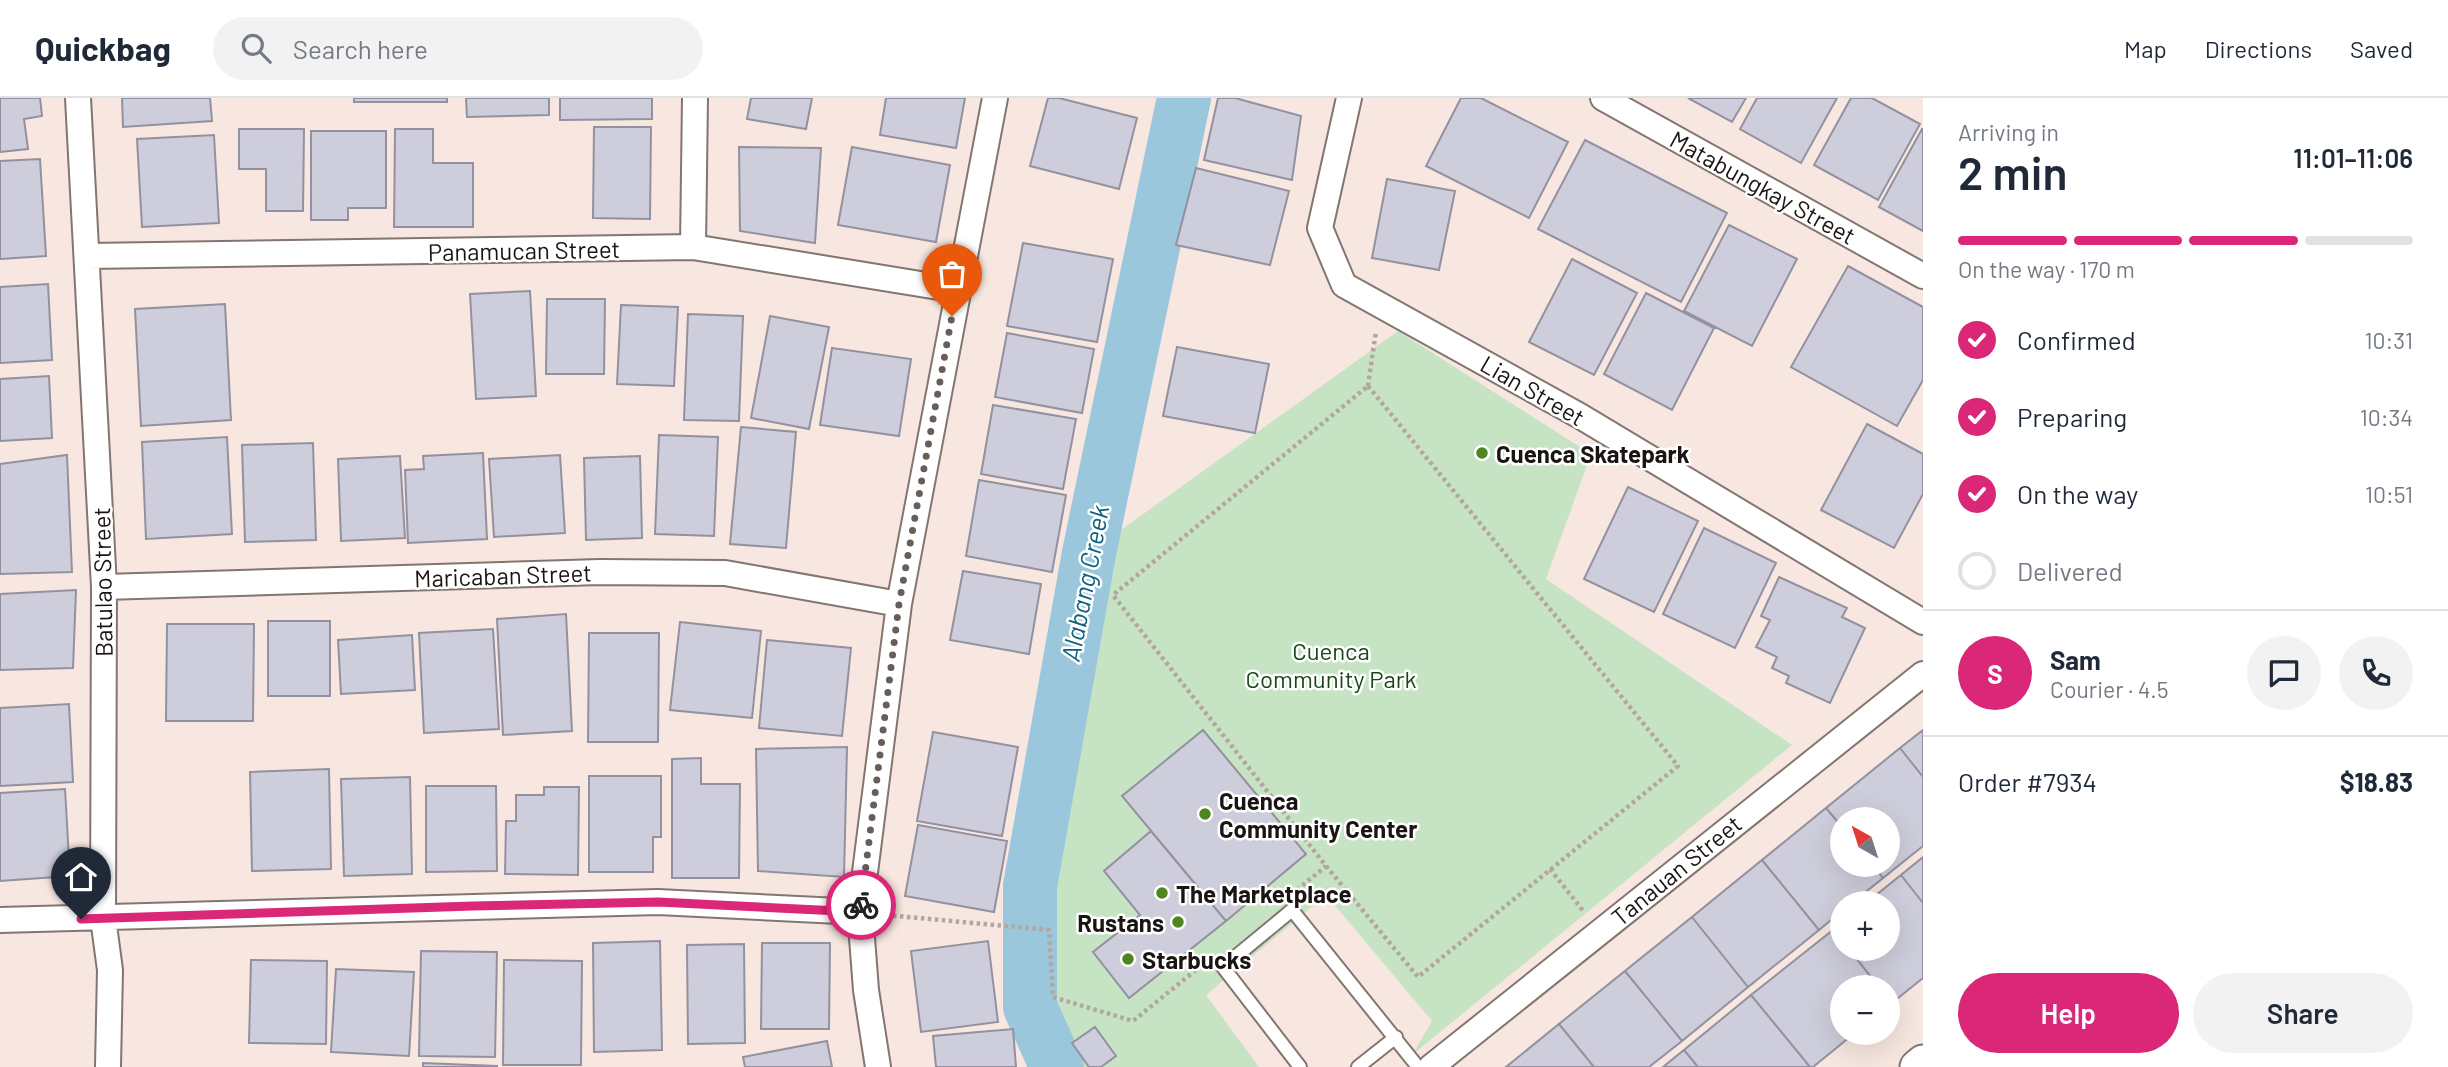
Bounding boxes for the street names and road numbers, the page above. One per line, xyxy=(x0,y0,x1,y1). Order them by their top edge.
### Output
street label: Matabungkay Street xyxy=(1665,124,1861,250)
street label: Panamucan Street xyxy=(428,234,620,266)
street label: Lian Street xyxy=(1476,349,1590,431)
street label: Batulao Street xyxy=(86,507,118,657)
street label: Maricaban Street xyxy=(414,557,592,593)
street label: Tanauan Street xyxy=(1605,809,1747,931)

